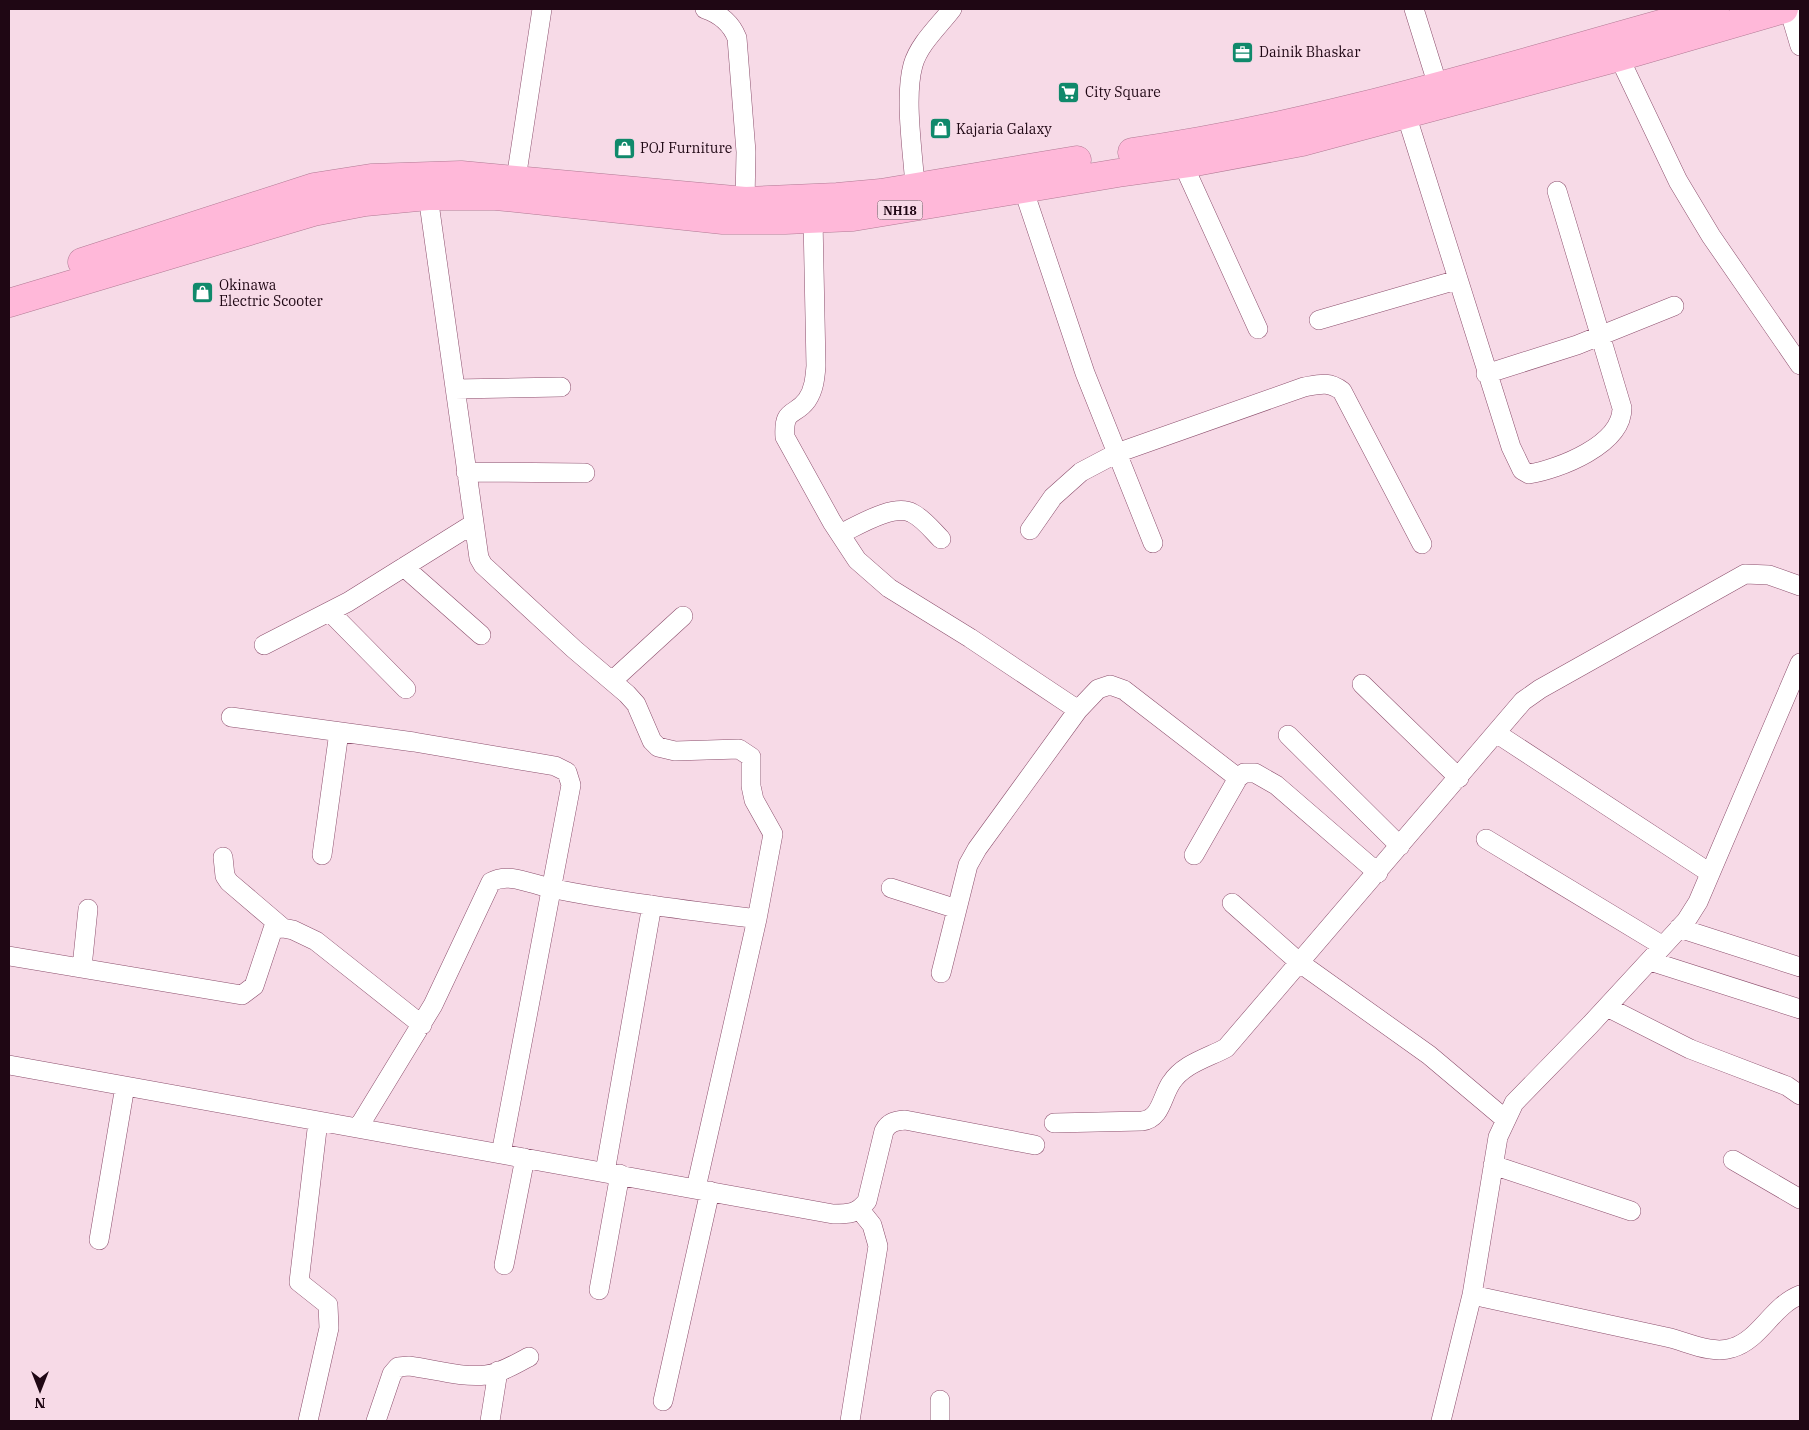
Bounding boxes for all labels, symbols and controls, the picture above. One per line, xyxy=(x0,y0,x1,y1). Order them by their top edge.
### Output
office icon: Dainik Bhaskar xyxy=(1231,40,1255,64)
place label: Dainik Bhaskar xyxy=(1259,43,1361,61)
supermarket icon: City Square xyxy=(1057,80,1081,104)
place label: City Square xyxy=(1085,83,1161,101)
shop icon: Kajaria Galaxy xyxy=(928,117,952,141)
place label: Kajaria Galaxy xyxy=(956,120,1052,138)
shop icon: POJ Furniture xyxy=(612,136,636,160)
place label: POJ Furniture xyxy=(640,139,732,157)
road number: NH18 xyxy=(878,200,922,220)
place label: Okinawa Electric Scooter xyxy=(219,276,324,310)
shop icon: Okinawa Electric Scooter xyxy=(191,281,215,305)
north arrow xyxy=(15,1365,65,1415)
text: N xyxy=(34,1394,46,1412)

